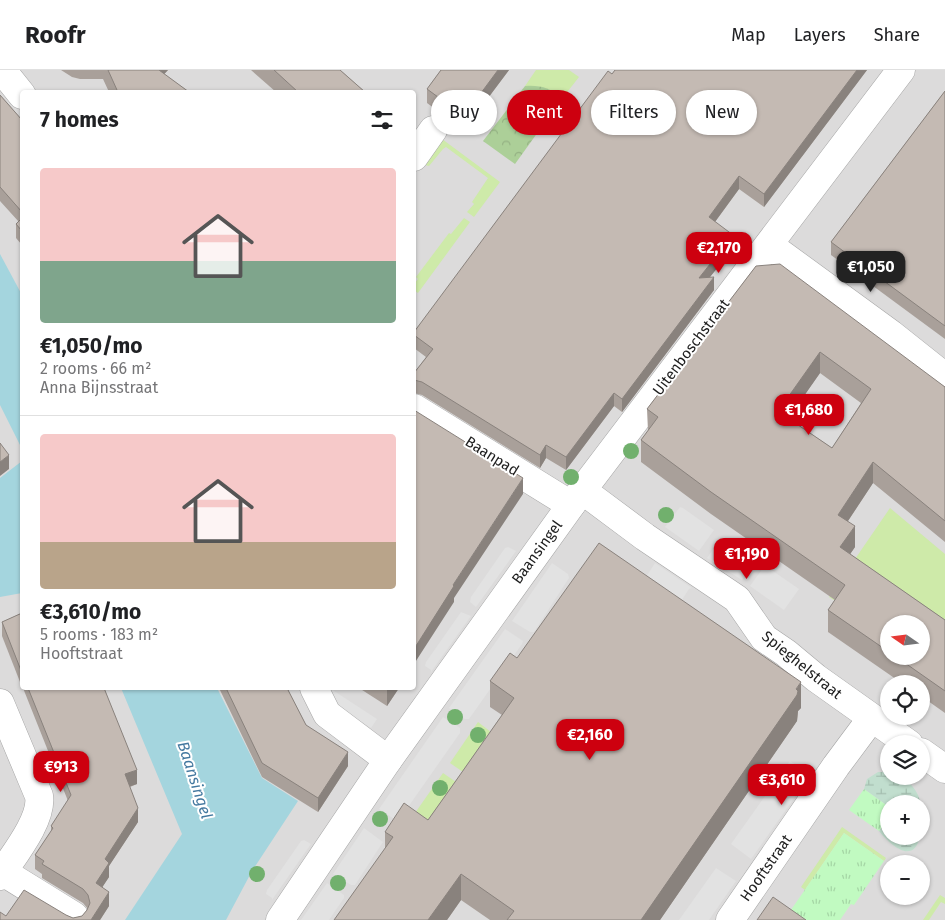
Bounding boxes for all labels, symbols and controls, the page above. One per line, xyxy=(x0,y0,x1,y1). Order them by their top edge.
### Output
text: Roofr xyxy=(25,21,86,49)
text: Map xyxy=(731,24,766,46)
text: Layers xyxy=(794,24,846,46)
text: Share xyxy=(874,24,920,46)
chip: Buy xyxy=(431,90,497,135)
chip: Rent xyxy=(507,90,581,135)
chip: Filters xyxy=(591,90,676,135)
chip: New xyxy=(686,90,757,135)
icon: filters xyxy=(368,106,396,134)
text: 7 homes xyxy=(40,107,119,133)
icon: home xyxy=(173,201,263,291)
pin: €2,170 xyxy=(678,232,760,274)
text: €2,170 xyxy=(697,238,741,257)
pin: €1,050 xyxy=(830,250,912,293)
text: €1,050 xyxy=(847,257,895,276)
street label: Uitenboschstraat xyxy=(649,295,734,399)
text: €1,050/mo xyxy=(40,333,142,359)
text: 2 rooms · 66 m² xyxy=(40,359,151,378)
text: Anna Bijnsstraat xyxy=(40,378,158,397)
pin: €1,680 xyxy=(768,394,850,436)
text: €1,680 xyxy=(785,400,833,419)
street label: Baanpad xyxy=(462,432,522,480)
icon: home xyxy=(173,466,263,556)
street label: Baansingel xyxy=(508,516,566,587)
pin: €1,190 xyxy=(706,538,788,580)
text: €1,190 xyxy=(725,544,769,563)
text: €3,610/mo xyxy=(40,599,141,625)
north arrow xyxy=(880,615,930,665)
map controls xyxy=(880,615,930,905)
text: 5 rooms · 183 m² xyxy=(40,625,158,644)
street label: Spieghelstraat xyxy=(758,627,846,703)
text: Hooftstraat xyxy=(40,644,123,663)
button: locate xyxy=(880,675,930,725)
pin: €2,160 xyxy=(549,718,631,761)
text: €2,160 xyxy=(567,725,613,744)
button: layers xyxy=(880,735,930,785)
water label: Baansingel xyxy=(174,739,216,821)
pin: €913 xyxy=(31,750,91,793)
text: €913 xyxy=(44,757,78,776)
pin: €3,610 xyxy=(741,764,823,806)
text: €3,610 xyxy=(759,770,805,789)
button: + xyxy=(880,795,930,845)
street label: Hooftstraat xyxy=(736,831,796,905)
button: − xyxy=(880,855,930,905)

